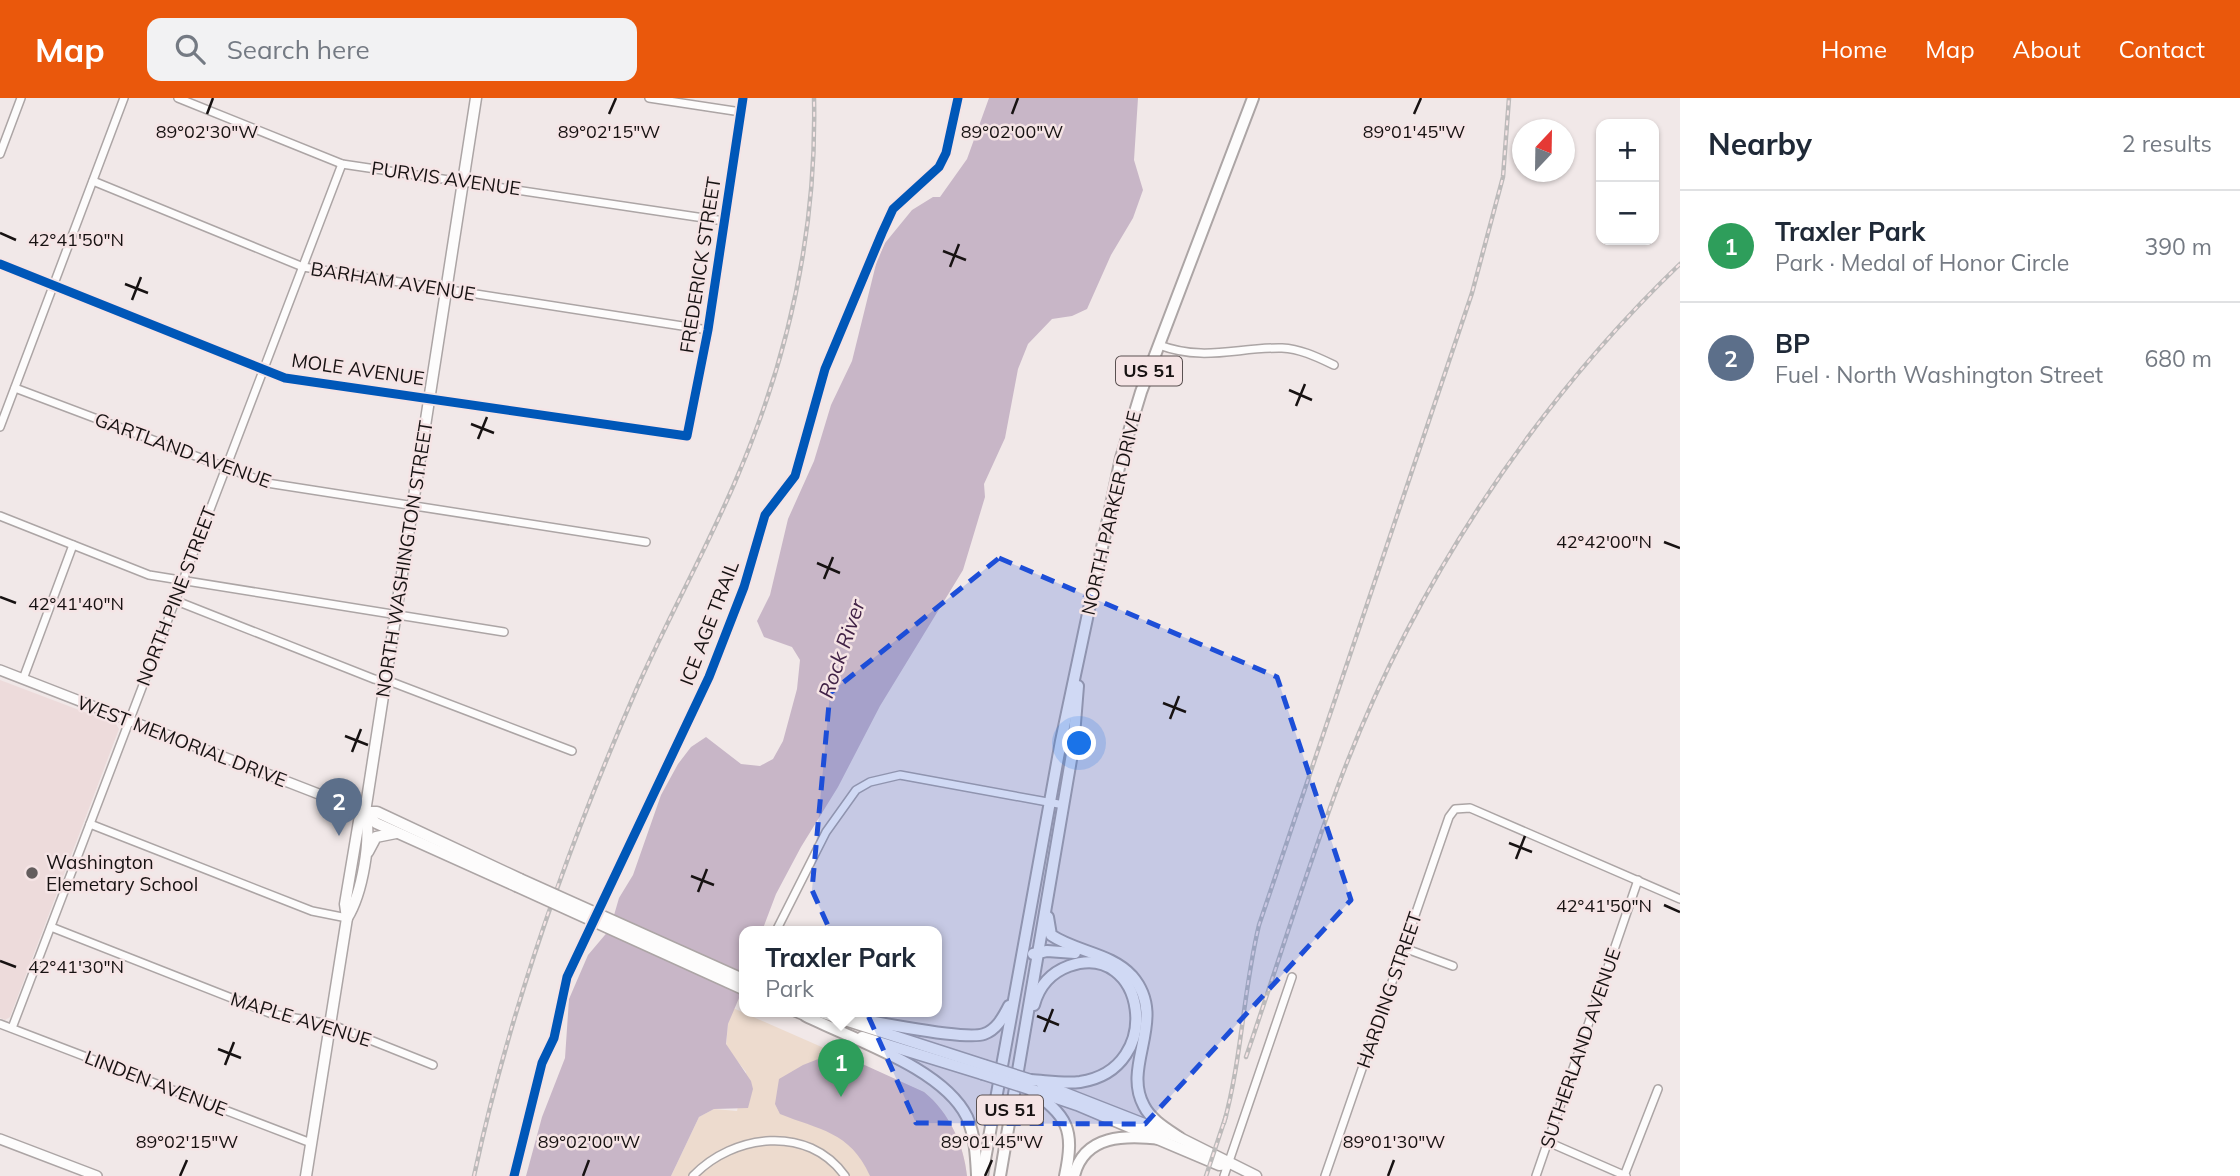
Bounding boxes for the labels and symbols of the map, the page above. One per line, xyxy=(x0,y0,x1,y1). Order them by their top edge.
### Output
north arrow xyxy=(1512,119,1575,182)
text: 89°02'30"W xyxy=(156,120,258,143)
text: 89°02'15"W xyxy=(558,120,660,143)
text: 89°02'00"W xyxy=(961,120,1063,143)
text: 89°01'45"W xyxy=(1363,120,1465,143)
street label: PURVIS AVENUE xyxy=(370,156,522,200)
street label: FREDERICK STREET xyxy=(674,175,726,355)
text: 42°41'50"N xyxy=(28,228,124,251)
street label: BARHAM AVENUE xyxy=(309,256,477,306)
street label: MOLE AVENUE xyxy=(290,348,426,390)
road number: US 51 xyxy=(1116,356,1182,386)
street label: GARTLAND AVENUE xyxy=(92,407,274,493)
street label: NORTH PARKER DRIVE xyxy=(1076,409,1146,617)
street label: NORTH WASHINGTON STREET xyxy=(370,418,438,699)
street label: NORTH PINE STREET xyxy=(131,503,221,689)
text: 42°42'00"N xyxy=(1556,530,1652,553)
street label: ICE AGE TRAIL xyxy=(674,557,744,689)
text: 42°41'40"N xyxy=(28,592,124,615)
water label: Rock River xyxy=(812,595,870,701)
street label: WEST MEMORIAL DRIVE xyxy=(74,690,290,792)
your location xyxy=(1062,726,1096,760)
pin: 2 xyxy=(316,778,362,836)
place label: Washington Elemetary School xyxy=(46,850,198,896)
marker: Washington Elemetary School xyxy=(24,865,40,881)
text: 42°41'50"N xyxy=(1556,894,1652,917)
street label: HARDING STREET xyxy=(1351,908,1427,1071)
street label: SUTHERLAND AVENUE xyxy=(1534,945,1626,1151)
text: 42°41'30"N xyxy=(28,955,124,978)
street label: MAPLE AVENUE xyxy=(228,986,374,1052)
pin: 1 xyxy=(818,1039,864,1097)
street label: LINDEN AVENUE xyxy=(81,1045,231,1121)
road number: US 51 xyxy=(977,1096,1043,1125)
text: 89°02'15"W xyxy=(136,1130,238,1153)
text: 89°02'00"W xyxy=(538,1130,640,1153)
text: 89°01'45"W xyxy=(941,1130,1043,1153)
text: 89°01'30"W xyxy=(1343,1130,1445,1153)

